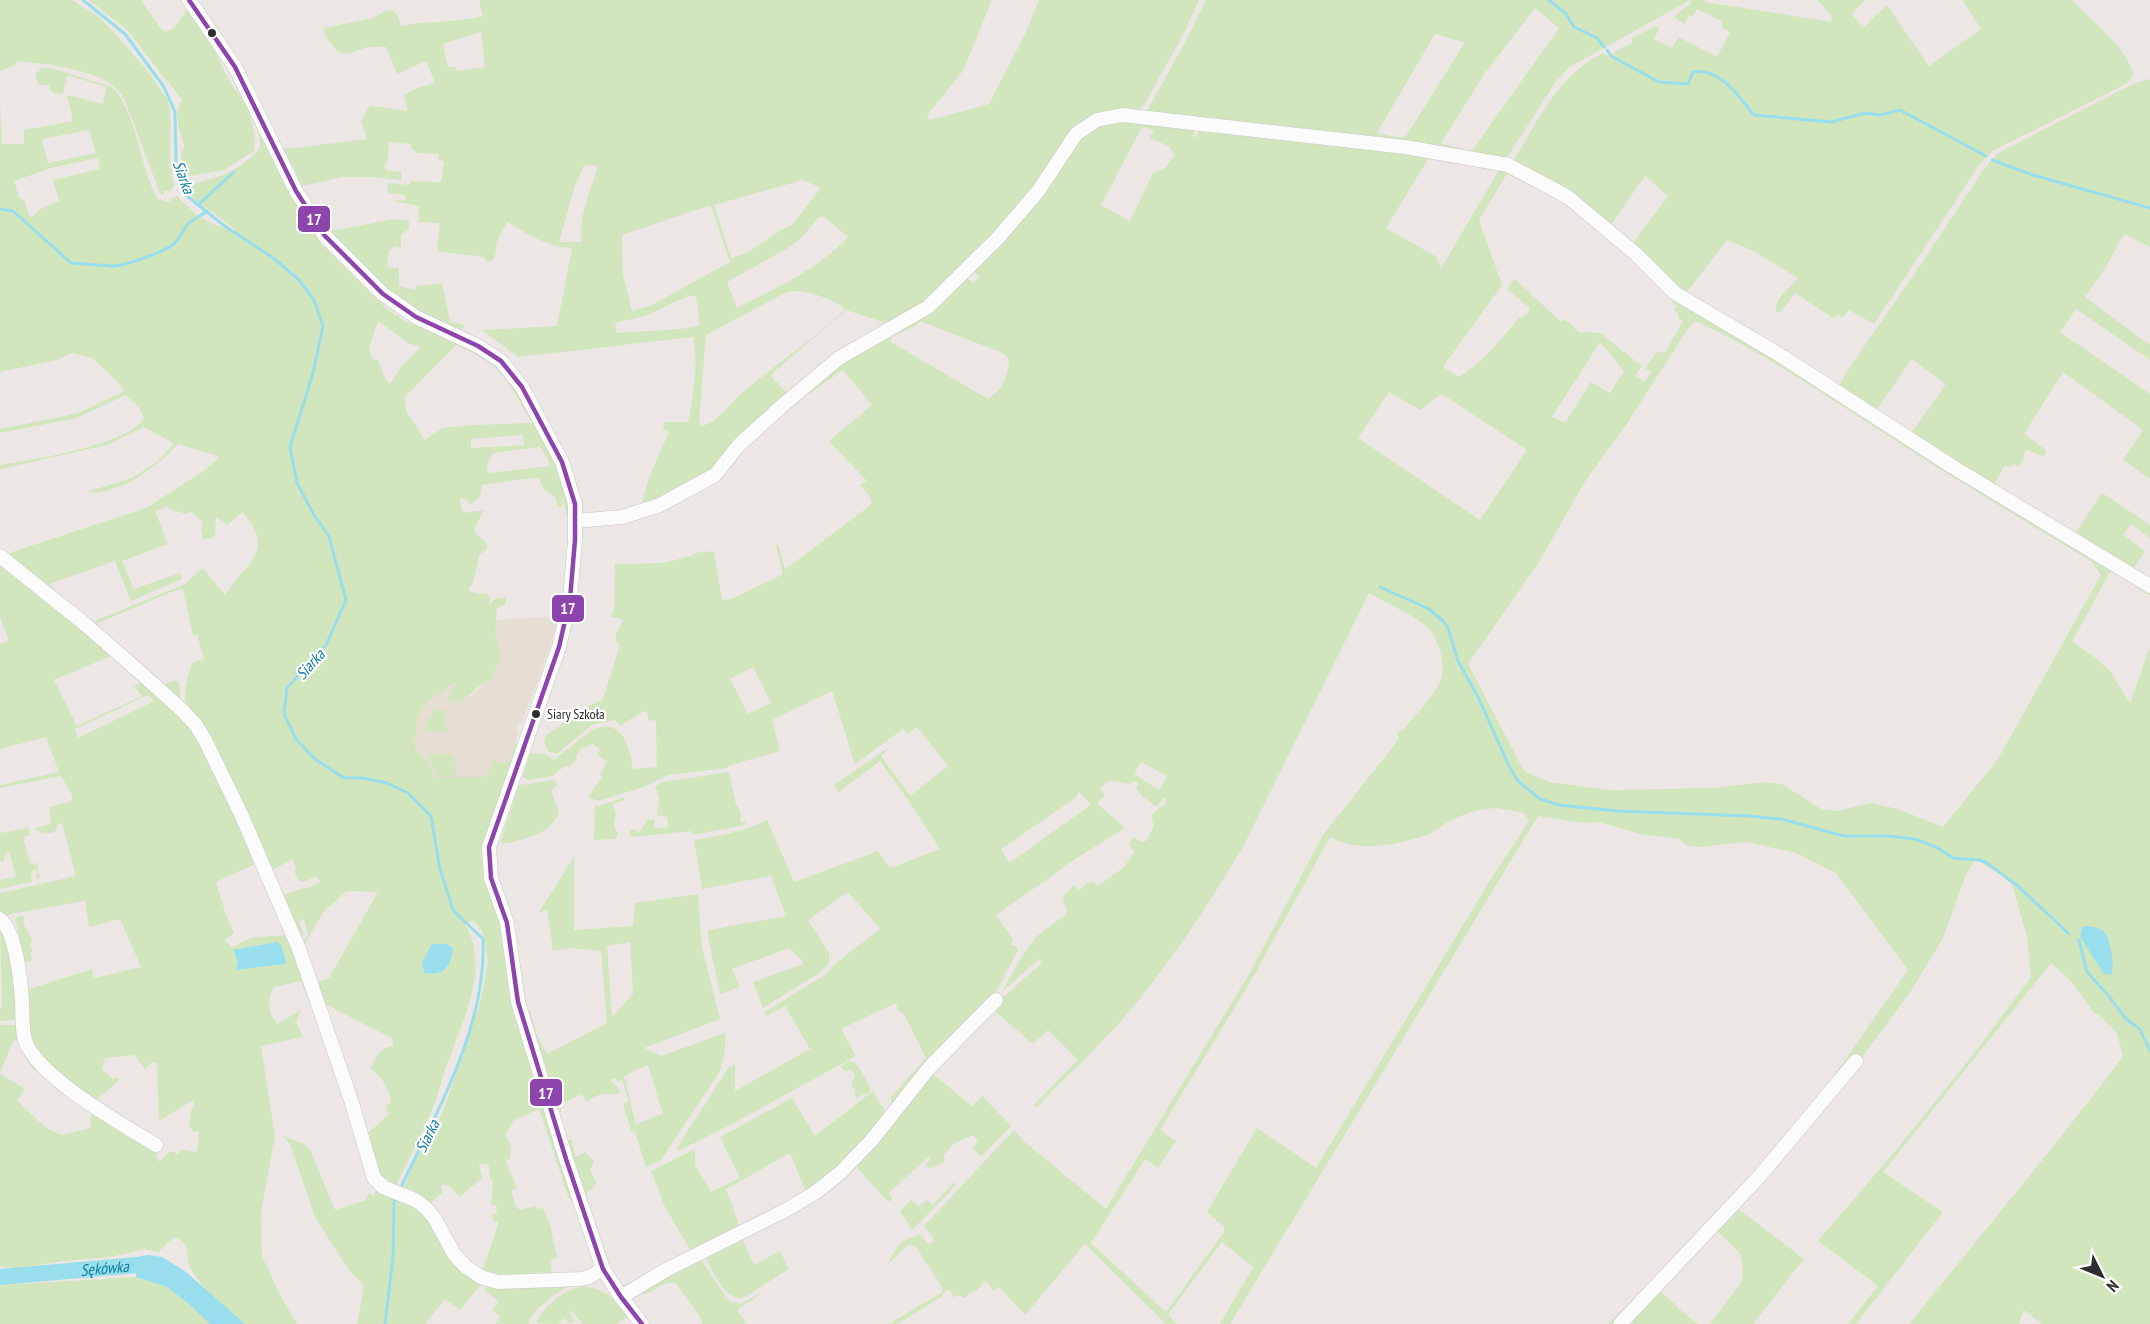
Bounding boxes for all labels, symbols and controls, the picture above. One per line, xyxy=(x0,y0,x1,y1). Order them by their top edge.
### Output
unlabelled marker xyxy=(206,27,218,39)
water label: Siarka xyxy=(169,158,200,198)
line badge: 17 xyxy=(297,205,331,233)
text: 17 xyxy=(306,209,322,229)
line badge: 17 xyxy=(551,594,585,623)
text: 17 xyxy=(560,598,576,618)
water label: Siarka xyxy=(291,644,330,683)
place label: Siary Szkoła xyxy=(547,705,605,723)
marker: Siary Szkoła xyxy=(530,708,542,720)
line badge: 17 xyxy=(529,1078,563,1107)
text: 17 xyxy=(538,1083,554,1103)
water label: Siarka xyxy=(411,1115,444,1156)
north arrow xyxy=(2072,1246,2132,1306)
water label: Sękówka xyxy=(80,1256,131,1280)
text: N xyxy=(2103,1276,2123,1296)

